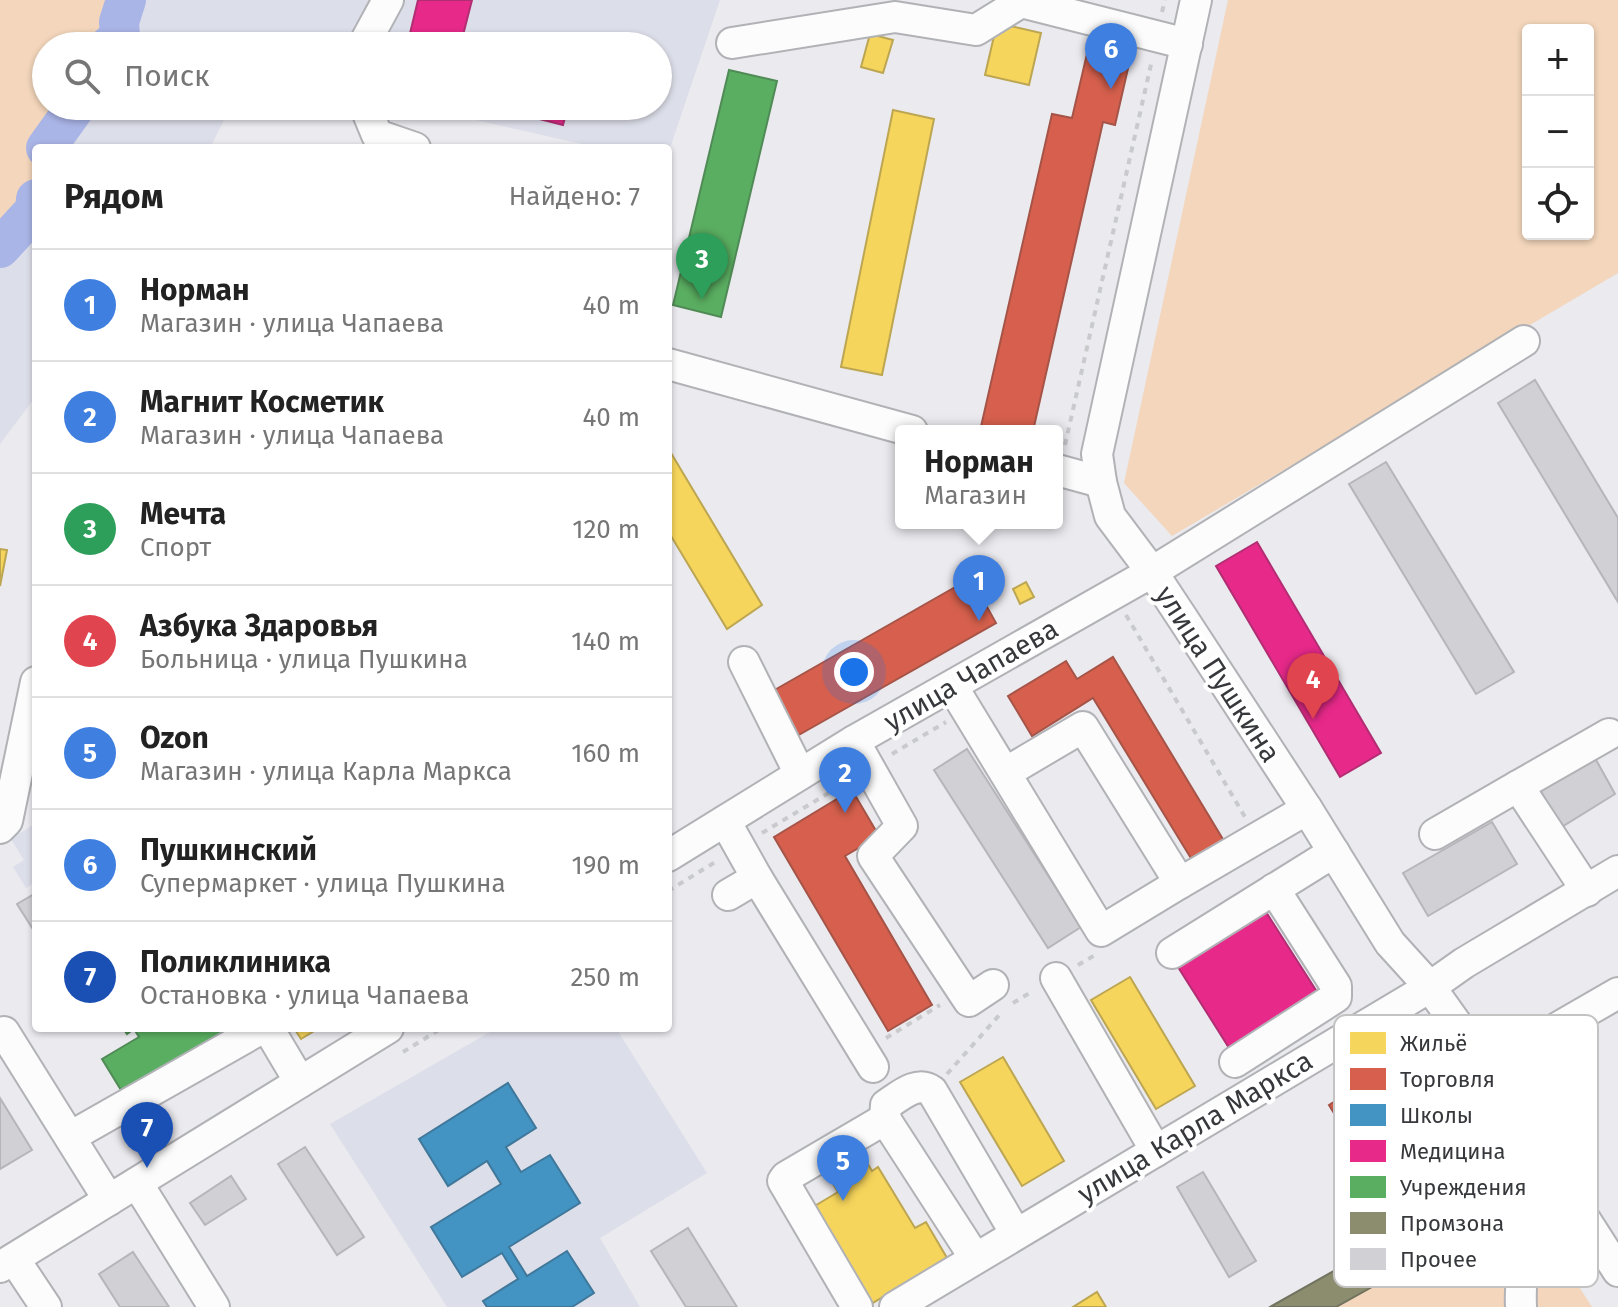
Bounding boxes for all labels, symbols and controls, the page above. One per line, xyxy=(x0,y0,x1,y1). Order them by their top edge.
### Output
pin: 6 xyxy=(1085,23,1137,89)
map controls xyxy=(1522,24,1594,240)
button: + xyxy=(1522,24,1594,96)
search box xyxy=(32,32,672,120)
icon: search xyxy=(60,54,104,98)
text: Поиск xyxy=(124,58,210,94)
button: − xyxy=(1522,96,1594,168)
button: locate xyxy=(1522,168,1594,240)
text: Рядом xyxy=(64,176,163,217)
text: Найдено: 7 xyxy=(509,181,640,212)
pin: 3 xyxy=(676,233,728,299)
text: Норман xyxy=(140,272,250,308)
text: 1 xyxy=(84,290,96,321)
text: 40 m xyxy=(582,290,640,321)
text: Магазин · улица Чапаева xyxy=(140,308,444,339)
text: Магнит Косметик xyxy=(140,384,384,420)
text: 2 xyxy=(83,402,97,433)
text: 40 m xyxy=(582,402,640,433)
text: Магазин · улица Чапаева xyxy=(140,420,444,451)
popup xyxy=(895,425,1063,529)
text: Норман xyxy=(924,444,1034,480)
text: Магазин xyxy=(924,480,1027,511)
text: Мечта xyxy=(140,496,226,532)
text: 3 xyxy=(83,514,97,545)
text: 120 m xyxy=(572,514,640,545)
text: Спорт xyxy=(140,532,211,563)
pin: 1 xyxy=(953,555,1005,621)
street label: улица Пушкина xyxy=(1149,580,1287,768)
text: Азбука Здаровья xyxy=(140,608,378,644)
street label: улица Чапаева xyxy=(878,612,1064,738)
text: 4 xyxy=(83,626,97,657)
text: 140 m xyxy=(571,626,640,657)
text: Больница · улица Пушкина xyxy=(140,644,468,675)
your location xyxy=(834,652,874,692)
pin: 4 xyxy=(1287,653,1339,719)
text: Ozon xyxy=(140,720,209,756)
text: 5 xyxy=(83,738,97,769)
text: 160 m xyxy=(571,738,640,769)
pin: 2 xyxy=(819,747,871,813)
text: Магазин · улица Карла Маркса xyxy=(140,756,512,787)
text: Пушкинский xyxy=(140,832,317,868)
text: 6 xyxy=(83,850,97,881)
text: 190 m xyxy=(571,850,640,881)
text: Супермаркет · улица Пушкина xyxy=(140,868,506,899)
text: Поликлиника xyxy=(140,944,331,980)
text: 7 xyxy=(84,962,96,993)
text: 250 m xyxy=(570,962,640,993)
text: Остановка · улица Чапаева xyxy=(140,980,469,1011)
legend xyxy=(1334,1015,1598,1287)
text: Жильё xyxy=(1400,1030,1467,1057)
street label: улица Карла Маркса xyxy=(1071,1044,1319,1210)
text: Торговля xyxy=(1400,1066,1495,1093)
pin: 7 xyxy=(121,1102,173,1168)
text: Школы xyxy=(1400,1102,1473,1129)
pin: 5 xyxy=(817,1135,869,1201)
text: Медицина xyxy=(1400,1138,1505,1165)
text: Учреждения xyxy=(1400,1174,1527,1201)
text: Промзона xyxy=(1400,1210,1504,1237)
text: Прочее xyxy=(1400,1246,1477,1273)

